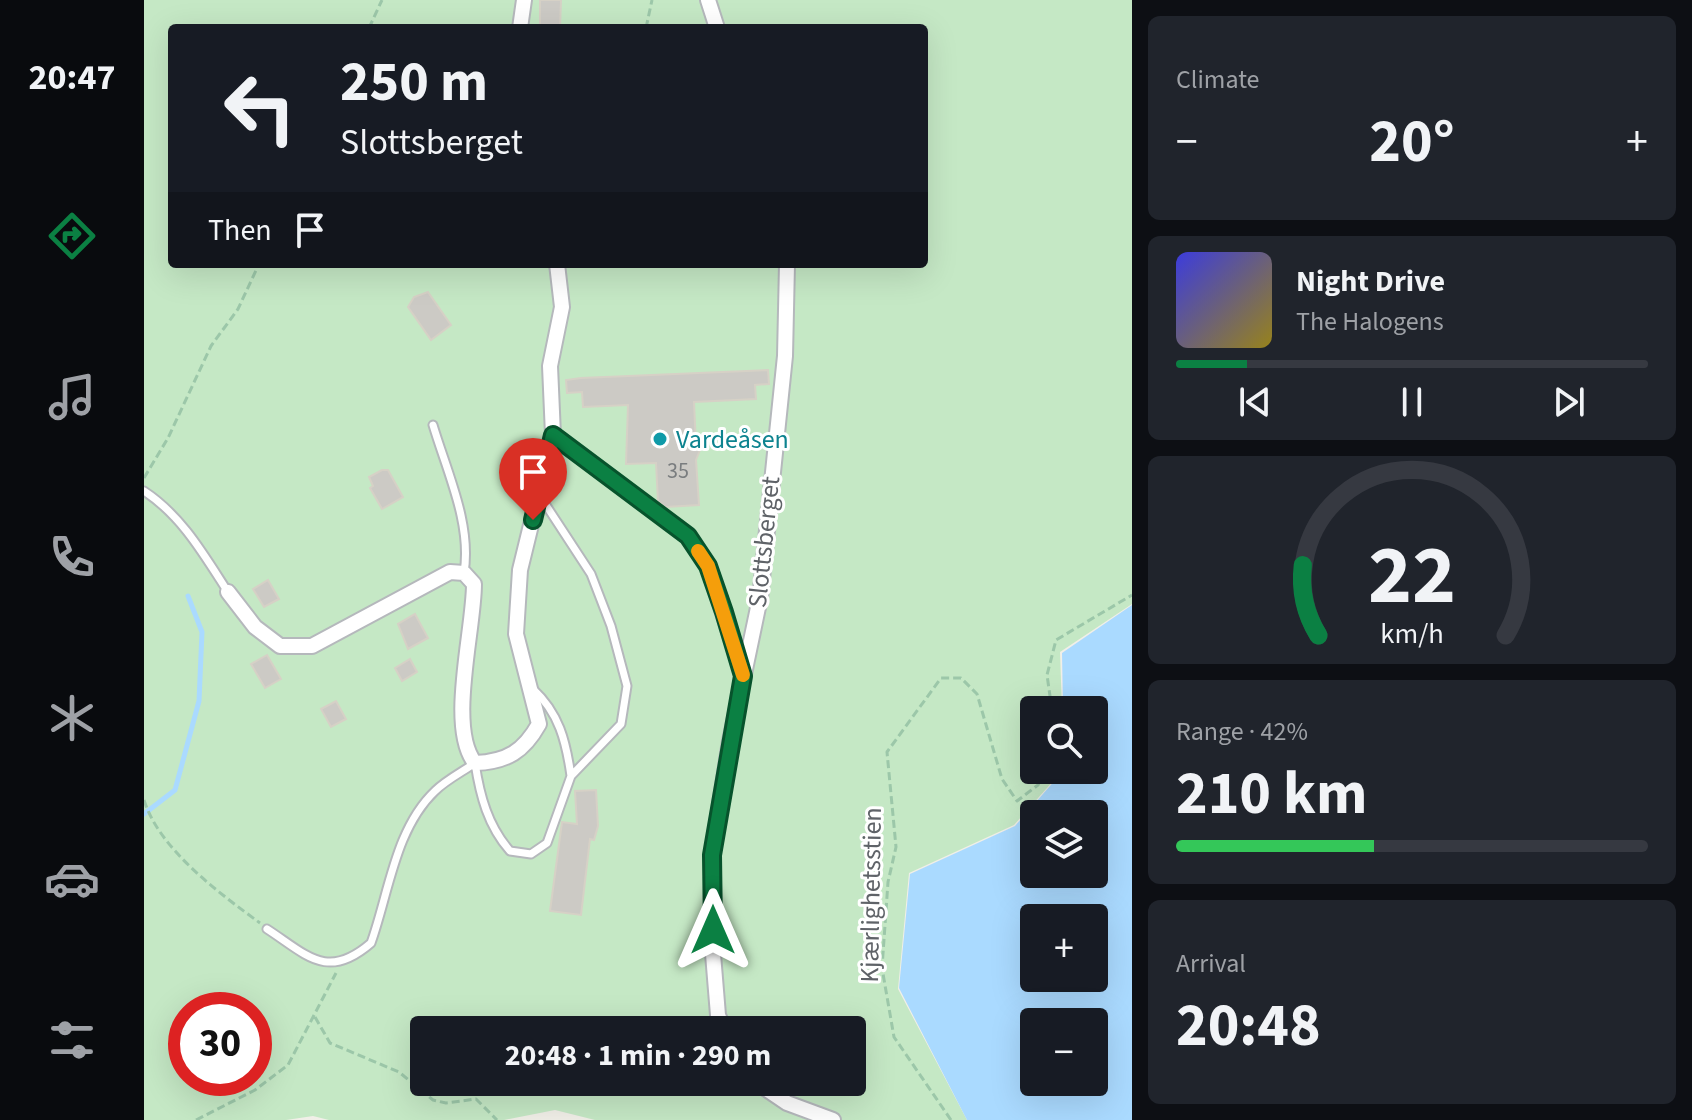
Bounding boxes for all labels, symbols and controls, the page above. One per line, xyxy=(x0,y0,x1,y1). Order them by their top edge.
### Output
text: 250 m xyxy=(340,43,488,122)
text: 20:47 xyxy=(29,52,115,103)
icon: left xyxy=(208,56,312,160)
text: Climate xyxy=(1176,61,1260,98)
text: 20° xyxy=(1369,100,1455,185)
text: − xyxy=(1176,111,1198,174)
text: + xyxy=(1626,111,1648,174)
text: Slottsberget xyxy=(340,117,523,168)
icon: directions xyxy=(44,208,100,264)
icon: arrive xyxy=(288,208,332,252)
text: Then xyxy=(208,209,272,252)
text: Night Drive xyxy=(1296,260,1445,303)
text: The Halogens xyxy=(1296,303,1444,340)
icon: music xyxy=(44,369,100,425)
icon: previous xyxy=(1233,380,1277,424)
icon: pause xyxy=(1390,380,1434,424)
icon: next xyxy=(1547,380,1591,424)
place label: Vardeåsen xyxy=(676,421,789,458)
marker: Vardeåsen xyxy=(651,430,669,448)
pin xyxy=(499,438,567,520)
icon: arrive xyxy=(511,450,555,494)
house number: 35 xyxy=(667,455,689,487)
street label: Slottsberget xyxy=(739,474,789,610)
text: 22 xyxy=(1368,517,1456,635)
icon: phone xyxy=(44,529,100,585)
text: km/h xyxy=(1380,614,1444,654)
icon: climate xyxy=(44,690,100,746)
map controls xyxy=(1020,696,1108,1096)
button: search xyxy=(1020,696,1108,784)
text: Range · 42% xyxy=(1176,713,1308,750)
text: 210 km xyxy=(1176,752,1367,837)
button: layers xyxy=(1020,800,1108,888)
street label: Kjærlighetsstien xyxy=(851,807,891,983)
icon: car xyxy=(44,851,100,907)
position arrow xyxy=(671,888,755,972)
button: + xyxy=(1020,904,1108,992)
text: Arrival xyxy=(1176,945,1246,982)
text: 20:48 xyxy=(1176,984,1321,1069)
speed limit sign: 30 xyxy=(168,992,272,1096)
button: − xyxy=(1020,1008,1108,1096)
icon: filters xyxy=(44,1012,100,1068)
text: 20:48 · 1 min · 290 m xyxy=(505,1034,771,1077)

